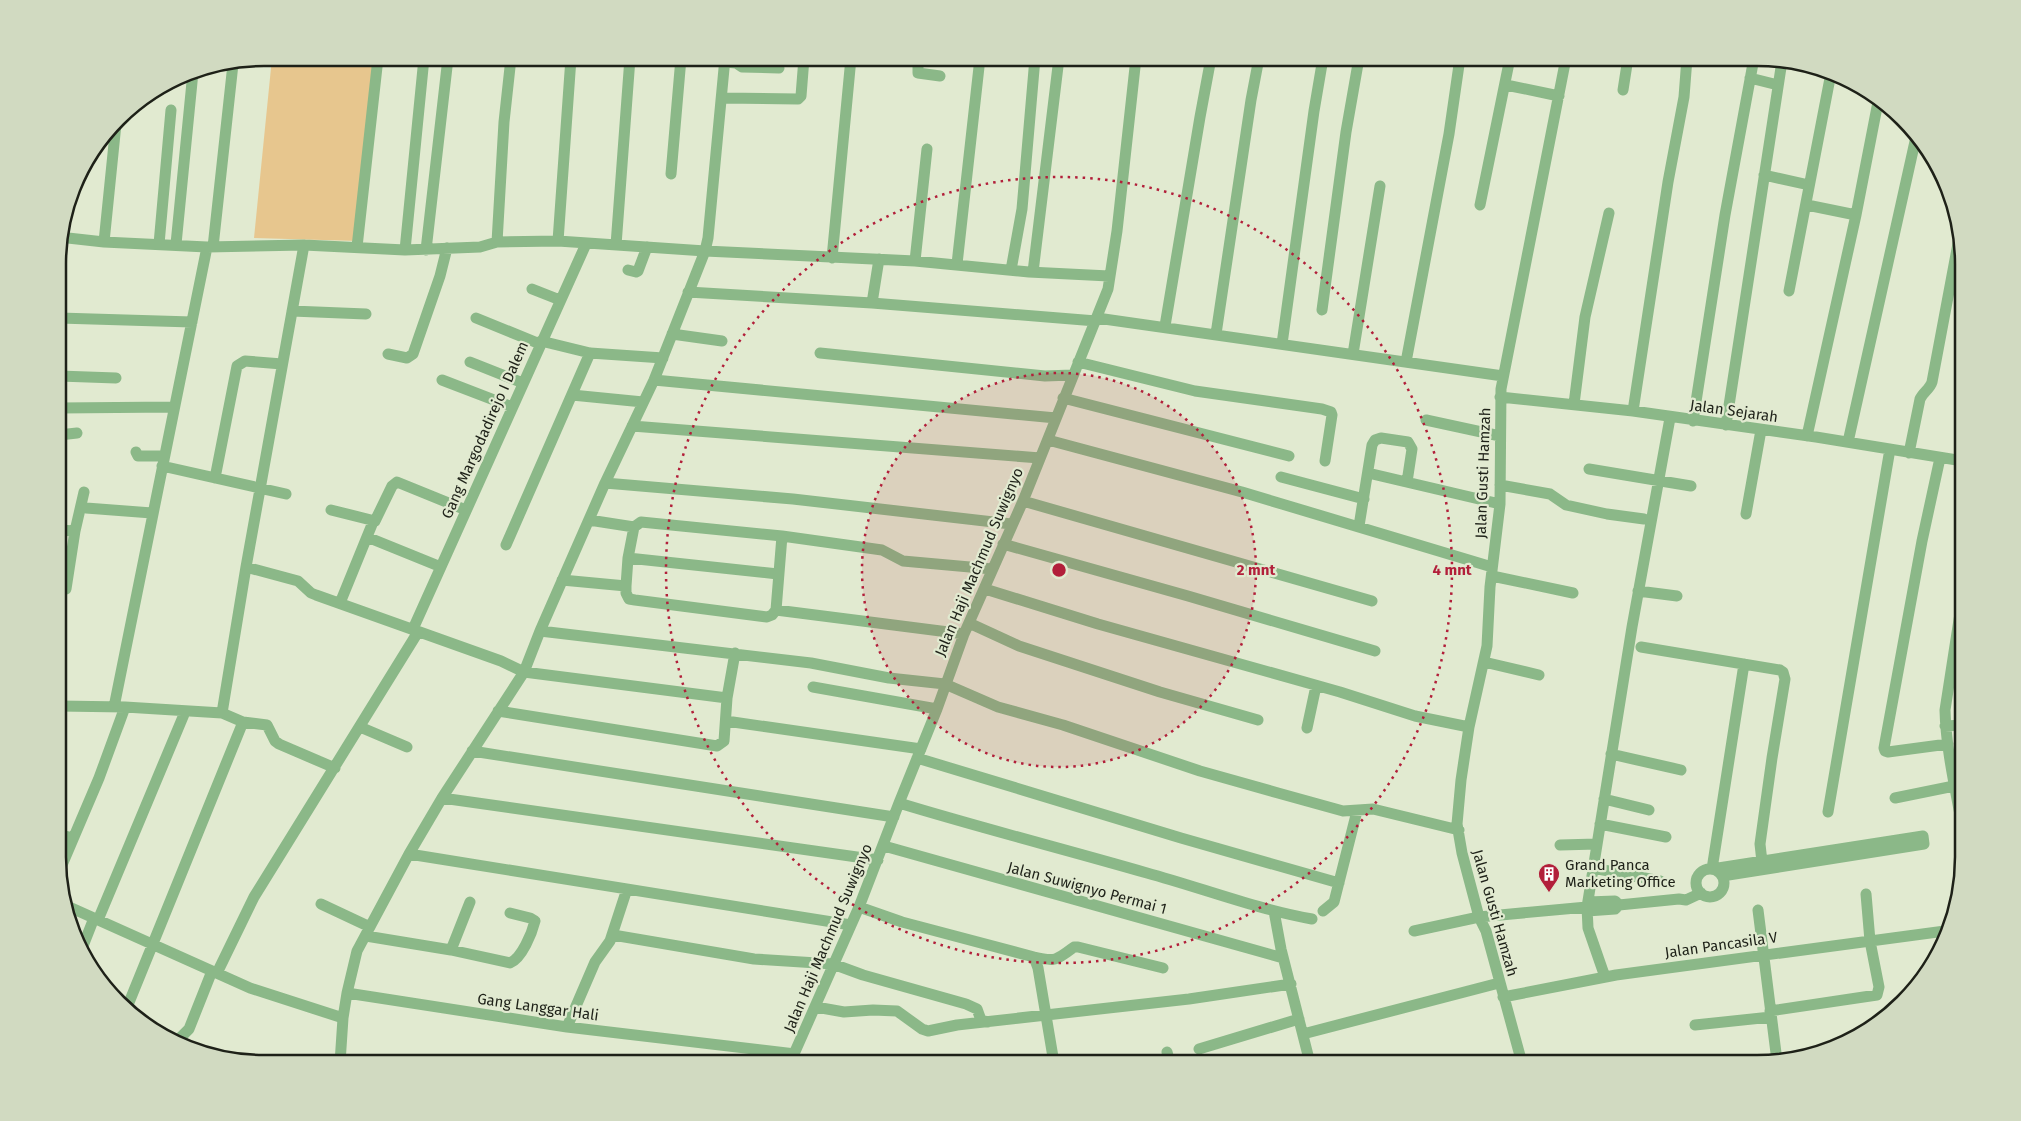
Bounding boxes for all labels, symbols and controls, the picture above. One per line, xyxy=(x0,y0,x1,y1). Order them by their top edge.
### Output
street label: Gang Margodadirejo I Dalem xyxy=(438,339,532,521)
street label: Jalan Sejarah xyxy=(1689,396,1779,426)
street label: Jalan Gusti Hamzah xyxy=(1472,407,1494,539)
street label: Jalan Haji Machmud Suwignyo xyxy=(931,465,1027,659)
centre of rings xyxy=(1050,561,1068,579)
text: 2 mnt xyxy=(1237,561,1275,579)
text: 4 mnt xyxy=(1432,561,1472,579)
street label: Jalan Haji Machmud Suwignyo xyxy=(780,841,876,1035)
street label: Jalan Gusti Hamzah xyxy=(1468,847,1522,979)
place label: Grand Panca Marketing Office xyxy=(1565,856,1676,891)
street label: Jalan Suwignyo Permai 1 xyxy=(1005,858,1169,918)
building icon: Grand Panca Marketing Office xyxy=(1537,862,1561,893)
street label: Jalan Pancasila V xyxy=(1663,928,1779,962)
street label: Gang Langgar Hali xyxy=(476,990,600,1024)

